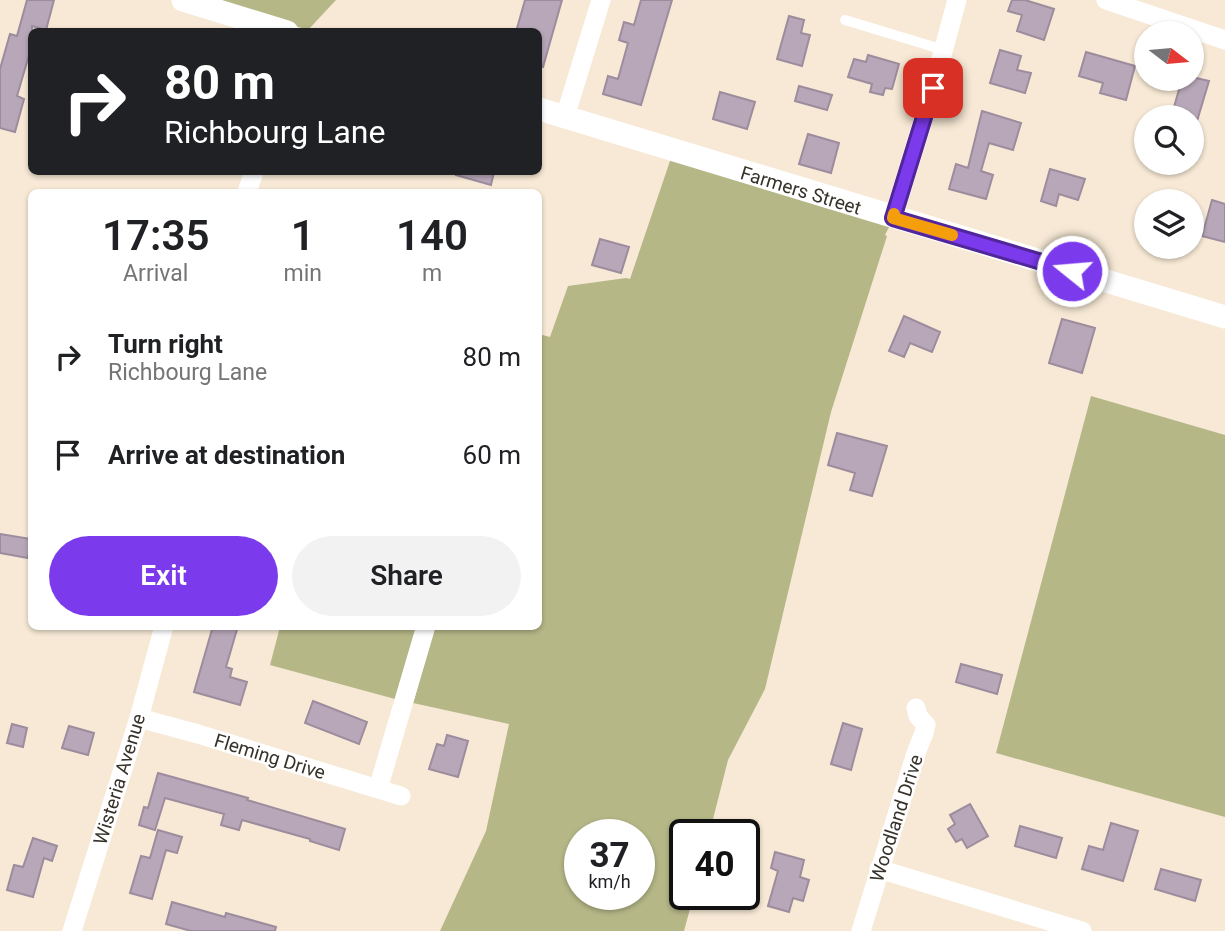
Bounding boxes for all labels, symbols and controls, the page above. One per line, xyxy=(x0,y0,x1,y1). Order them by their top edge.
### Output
north arrow xyxy=(1134,21,1204,91)
map controls xyxy=(1134,21,1204,259)
text: 80 m xyxy=(164,54,275,111)
icon: right xyxy=(49,56,140,147)
pin xyxy=(903,58,963,118)
icon: arrive xyxy=(914,69,952,107)
button: search xyxy=(1134,105,1204,175)
text: Richbourg Lane xyxy=(164,113,385,151)
street label: Farmers Street xyxy=(738,161,864,220)
button: layers xyxy=(1134,189,1204,259)
text: 17:35 xyxy=(102,211,209,260)
text: 1 xyxy=(291,211,315,260)
text: 140 xyxy=(396,211,468,260)
position arrow xyxy=(1035,234,1109,308)
text: Arrival xyxy=(123,260,188,287)
text: min xyxy=(283,260,322,287)
text: m xyxy=(422,260,442,287)
text: Turn right xyxy=(108,329,223,359)
icon: right xyxy=(49,338,87,376)
text: 80 m xyxy=(463,342,521,372)
text: Richbourg Lane xyxy=(108,359,267,386)
icon: arrive xyxy=(49,436,87,474)
text: Arrive at destination xyxy=(108,440,345,470)
text: 60 m xyxy=(463,440,521,470)
button: Exit xyxy=(49,536,278,616)
button: Share xyxy=(292,536,521,616)
street label: Wisteria Avenue xyxy=(89,711,150,847)
street label: Fleming Drive xyxy=(211,729,328,784)
street label: Woodland Drive xyxy=(865,752,928,885)
speed limit sign: 40 xyxy=(669,819,760,910)
text: 37 xyxy=(589,835,630,876)
text: km/h xyxy=(588,871,631,892)

